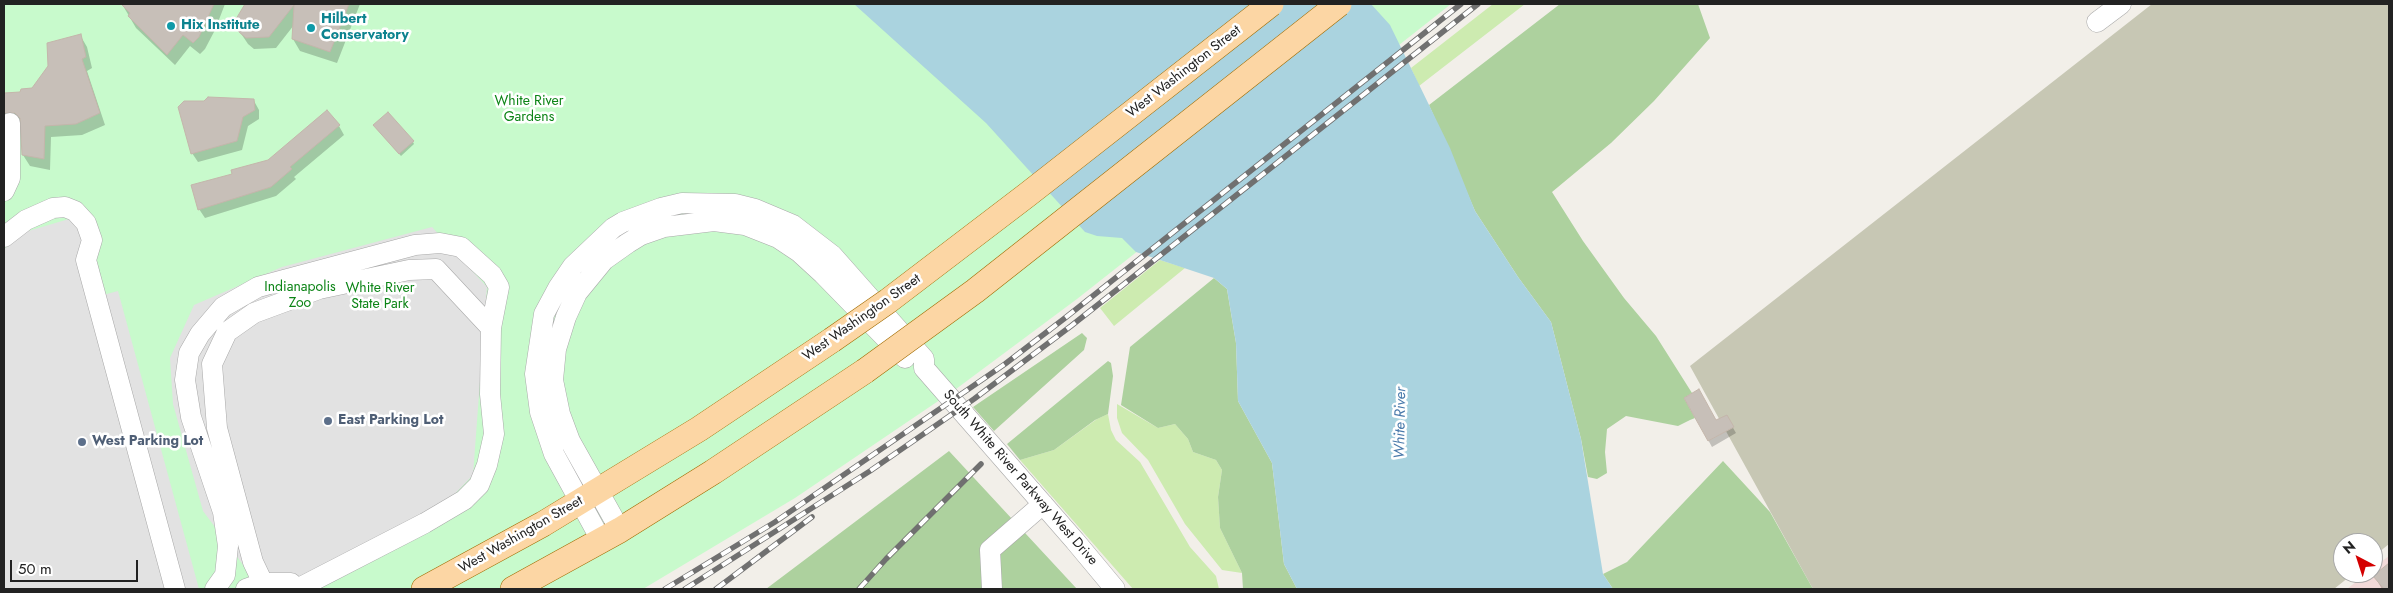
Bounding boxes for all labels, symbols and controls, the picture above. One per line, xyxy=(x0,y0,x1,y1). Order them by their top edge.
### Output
place label: Hilbert Conservatory xyxy=(321,12,409,44)
place label: Hix Institute xyxy=(181,18,260,34)
marker: Hix Institute xyxy=(165,20,177,32)
marker: Hilbert Conservatory xyxy=(305,22,317,34)
street label: West Washington Street xyxy=(1124,22,1244,122)
park label: White River Gardens xyxy=(494,94,564,126)
street label: West Washington Street xyxy=(800,271,924,365)
park label: Indianapolis Zoo xyxy=(264,280,336,312)
park label: White River State Park xyxy=(345,281,415,314)
street label: South White River Parkway West Drive xyxy=(939,387,1101,569)
water label: White River xyxy=(1391,387,1411,459)
place label: East Parking Lot xyxy=(338,413,443,429)
marker: East Parking Lot xyxy=(322,415,334,427)
place label: West Parking Lot xyxy=(92,434,203,450)
marker: West Parking Lot xyxy=(76,436,88,448)
street label: West Washington Street xyxy=(456,493,586,577)
north arrow xyxy=(2333,533,2383,583)
text: N xyxy=(2338,536,2360,559)
scale bar xyxy=(12,550,140,582)
text: 50 m xyxy=(18,558,52,580)

